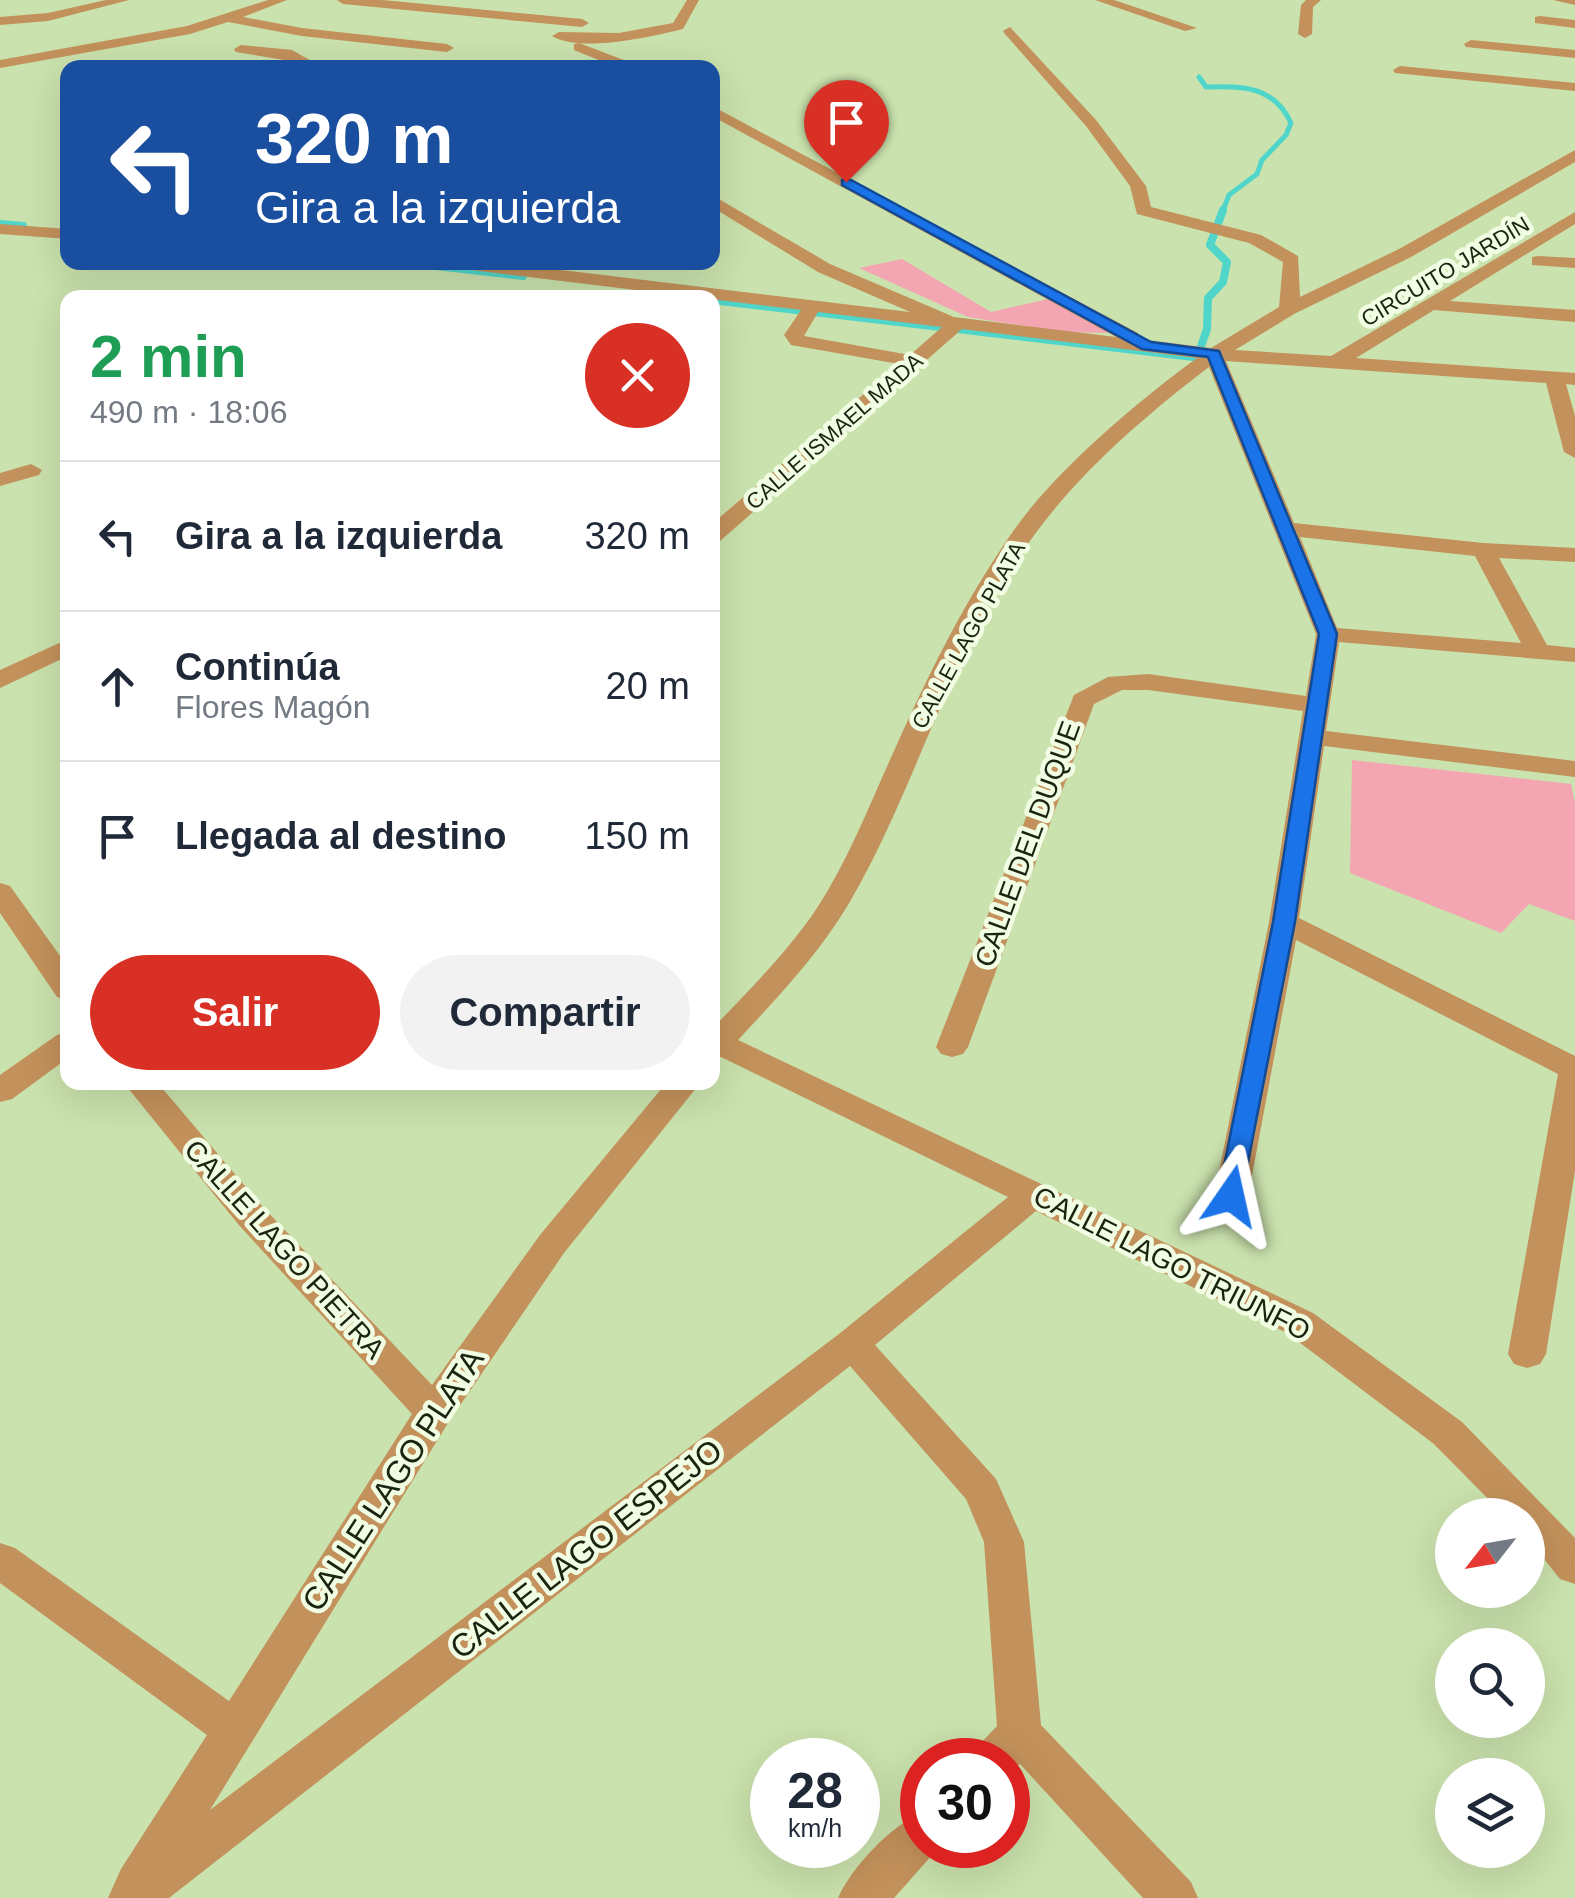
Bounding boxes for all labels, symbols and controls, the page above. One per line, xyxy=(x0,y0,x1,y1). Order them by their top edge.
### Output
pin xyxy=(804,80,889,183)
icon: arrive xyxy=(819,95,874,150)
icon: left xyxy=(90,100,220,230)
text: 320 m xyxy=(255,100,453,178)
text: Gira a la izquierda xyxy=(255,182,620,233)
street label: CIRCUITO JARDÍN xyxy=(1357,211,1534,331)
text: 2 min xyxy=(90,323,247,390)
button: close xyxy=(585,323,690,428)
street label: CALLE ISMAEL MADA xyxy=(741,348,928,515)
text: 490 m · 18:06 xyxy=(90,394,287,430)
icon: left xyxy=(90,509,145,564)
text: Gira a la izquierda xyxy=(175,515,502,557)
text: 320 m xyxy=(584,515,690,557)
street label: CALLE LAGO PLATA xyxy=(907,537,1030,733)
text: Continúa xyxy=(175,646,340,688)
icon: ahead xyxy=(90,659,145,714)
text: 20 m xyxy=(606,665,690,707)
text: Flores Magón xyxy=(175,689,371,725)
street label: CALLE DEL DUQUE xyxy=(969,717,1086,971)
icon: arrive xyxy=(90,809,145,864)
text: Llegada al destino xyxy=(175,815,507,857)
text: 150 m xyxy=(584,815,690,857)
button: Salir xyxy=(90,955,380,1070)
button: Compartir xyxy=(400,955,690,1070)
street label: CALLE LAGO PIETRA xyxy=(178,1134,391,1365)
position arrow xyxy=(1179,1144,1283,1248)
street label: CALLE LAGO TRIUNFO xyxy=(1028,1180,1315,1347)
street label: CALLE LAGO PLATA xyxy=(295,1342,491,1618)
street label: CALLE LAGO ESPEJO xyxy=(443,1432,729,1666)
north arrow xyxy=(1435,1498,1545,1608)
map controls xyxy=(1435,1498,1545,1868)
button: search xyxy=(1435,1628,1545,1738)
speed limit sign: 30 xyxy=(900,1738,1030,1868)
button: layers xyxy=(1435,1758,1545,1868)
text: 28 xyxy=(787,1763,843,1819)
text: km/h xyxy=(788,1814,842,1842)

